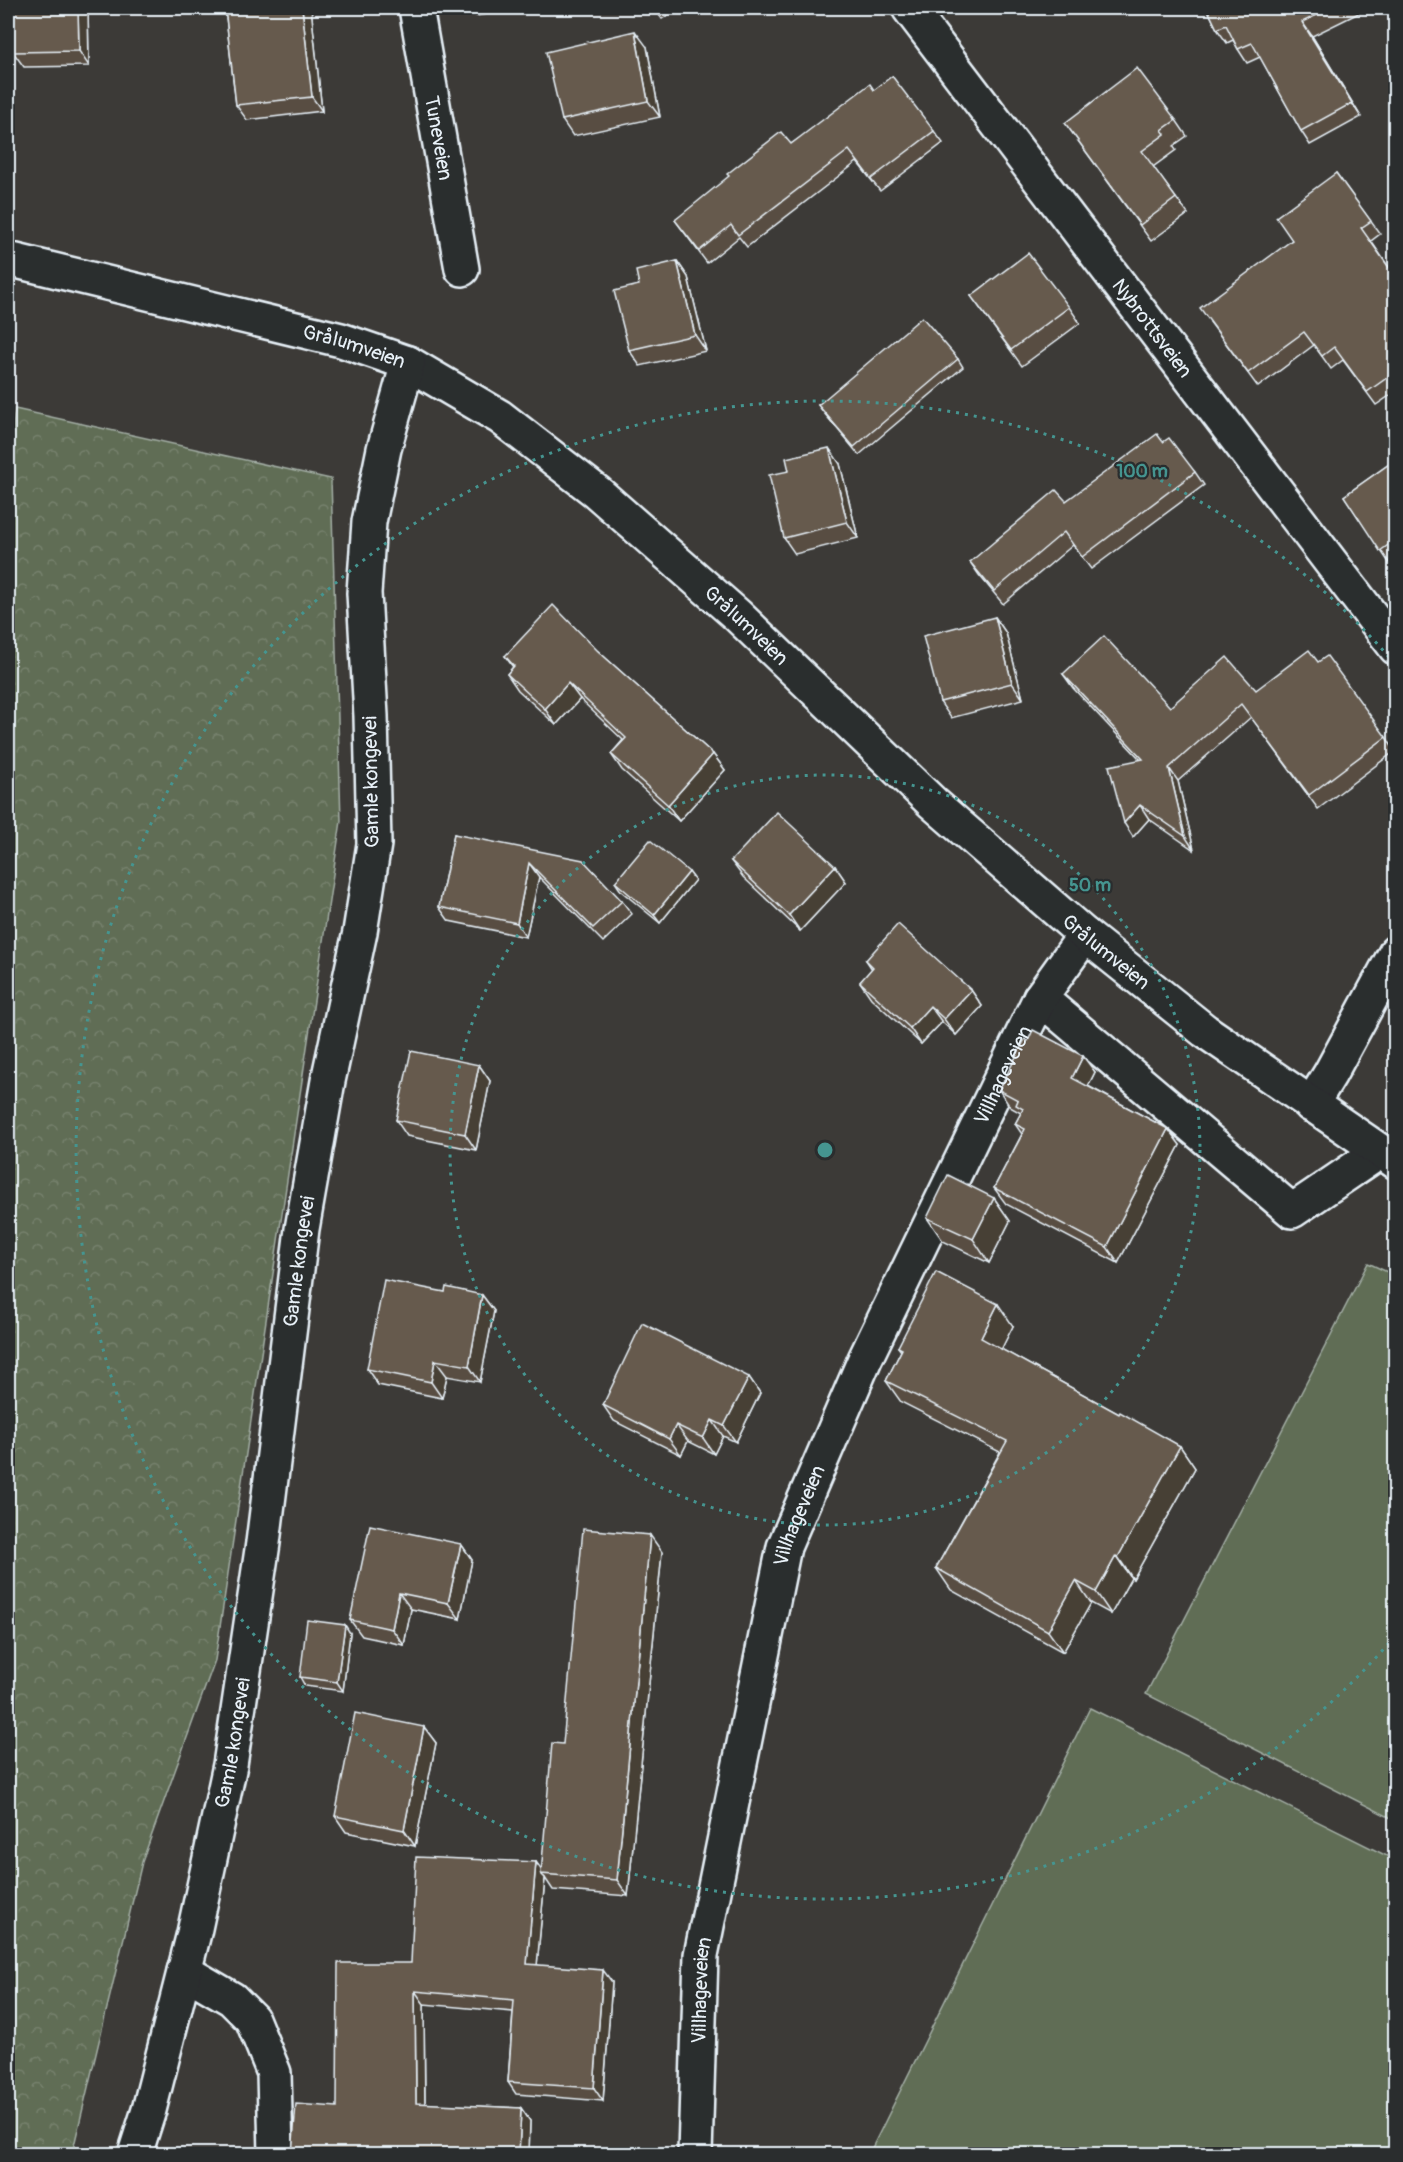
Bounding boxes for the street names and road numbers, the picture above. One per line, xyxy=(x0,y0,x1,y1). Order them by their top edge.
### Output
street label: Tuneveien xyxy=(419,94,459,182)
street label: Nybrottsveien xyxy=(1107,274,1198,382)
street label: Grålumveien xyxy=(300,319,409,374)
street label: Grålumveien xyxy=(699,580,794,670)
street label: Gamle kongevei xyxy=(357,716,385,848)
street label: Grålumveien xyxy=(1057,908,1155,995)
street label: Villhageveien xyxy=(968,1021,1037,1128)
street label: Gamle kongevei xyxy=(277,1194,320,1328)
street label: Villhageveien xyxy=(768,1461,830,1568)
street label: Gamle kongevei xyxy=(209,1676,255,1810)
street label: Villhageveien xyxy=(686,1934,717,2044)

